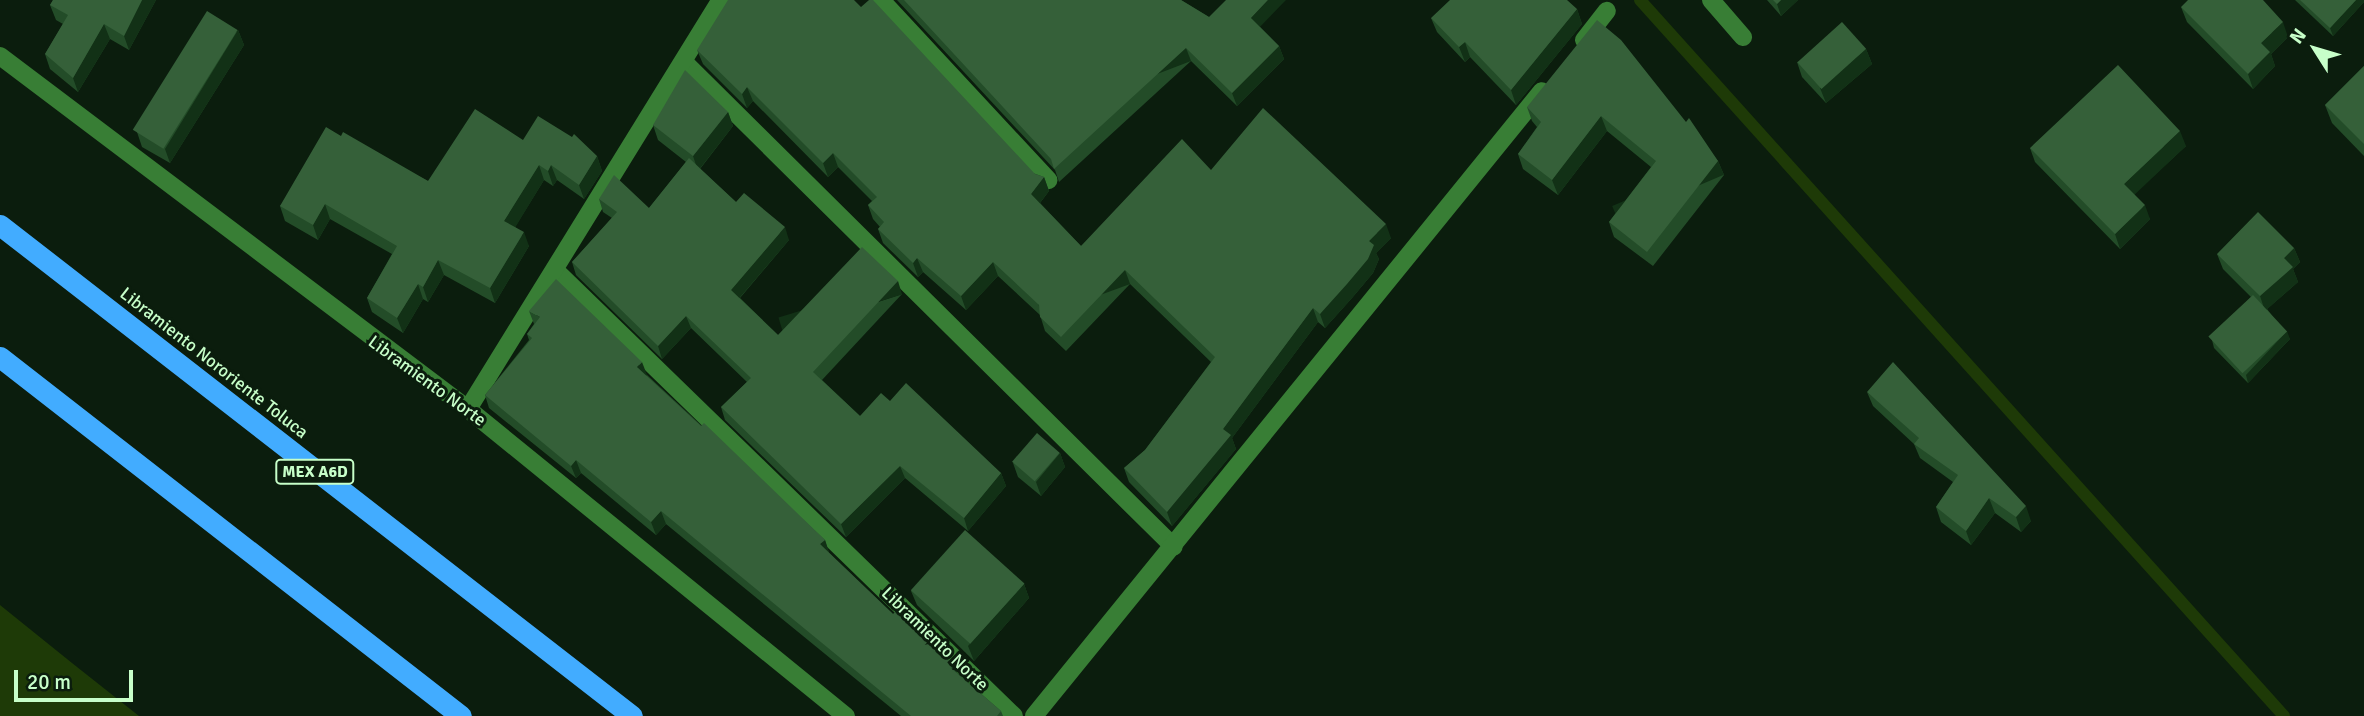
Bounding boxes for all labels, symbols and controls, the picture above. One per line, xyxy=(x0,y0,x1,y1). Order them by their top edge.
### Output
north arrow xyxy=(2280,14,2350,84)
text: N xyxy=(2285,24,2312,49)
street label: Libramiento Nororiente Toluca xyxy=(116,283,312,443)
street label: Libramiento Norte xyxy=(364,331,490,431)
road number: MEX A6D xyxy=(275,460,355,485)
street label: Libramiento Norte xyxy=(877,583,993,695)
scale bar xyxy=(18,656,136,700)
text: 20 m xyxy=(27,669,71,695)

